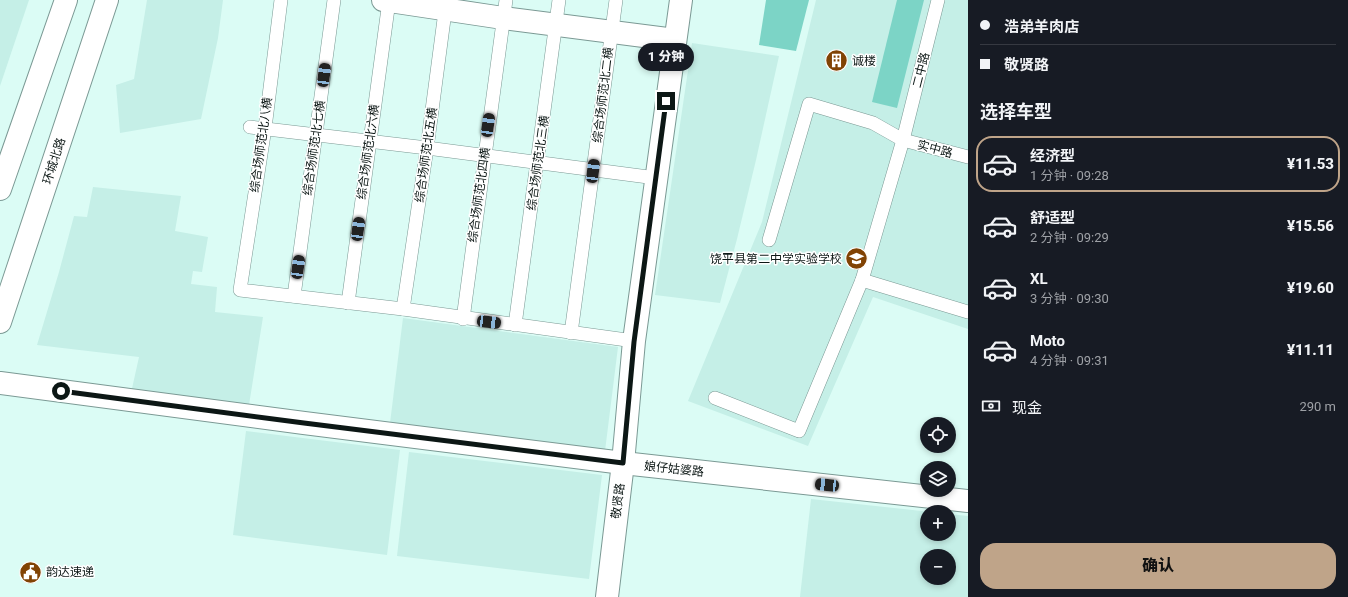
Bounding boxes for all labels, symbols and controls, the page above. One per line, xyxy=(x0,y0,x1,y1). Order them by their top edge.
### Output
text: 浩弟羊肉店 xyxy=(1004,18,1079,36)
callout: 1 分钟 xyxy=(638,43,694,71)
street label: 综合场师范北二横 xyxy=(590,46,616,144)
building icon: 诚楼 xyxy=(824,48,850,74)
text: 1 分钟 xyxy=(648,49,684,64)
street label: 二中路 xyxy=(910,51,932,89)
place label: 诚楼 xyxy=(852,54,876,68)
text: 敬贤路 xyxy=(1004,56,1049,74)
car xyxy=(317,62,331,88)
route end xyxy=(657,92,675,110)
street label: 综合场师范北八横 xyxy=(247,96,275,194)
street label: 综合场师范北七横 xyxy=(300,99,328,197)
text: 选择车型 xyxy=(980,101,1052,122)
street label: 综合场师范北六横 xyxy=(354,103,382,201)
street label: 综合场师范北五横 xyxy=(412,106,440,204)
car xyxy=(480,112,496,138)
street label: 综合场师范北三横 xyxy=(524,114,552,212)
street label: 环城北路 xyxy=(40,136,68,186)
street label: 实中路 xyxy=(916,138,954,160)
street label: 综合场师范北四横 xyxy=(465,146,493,244)
icon: car xyxy=(982,146,1018,182)
text: 经济型 xyxy=(1030,147,1075,165)
text: ¥11.53 xyxy=(1287,155,1334,173)
car xyxy=(586,158,600,184)
text: 1 分钟 · 09:28 xyxy=(1030,168,1109,183)
icon: car xyxy=(982,208,1018,244)
text: 舒适型 xyxy=(1030,209,1075,227)
car xyxy=(350,216,366,242)
text: ¥15.56 xyxy=(1287,217,1334,235)
text: 2 分钟 · 09:29 xyxy=(1030,230,1109,245)
school or university icon: 饶平县第二中学实验学校 xyxy=(844,246,870,272)
place label: 饶平县第二中学实验学校 xyxy=(710,252,842,266)
car xyxy=(290,254,306,280)
icon: car xyxy=(982,270,1018,306)
text: XL xyxy=(1030,270,1048,288)
text: ¥19.60 xyxy=(1287,279,1334,297)
text: 3 分钟 · 09:30 xyxy=(1030,291,1109,306)
car xyxy=(476,315,502,329)
icon: car xyxy=(982,332,1018,368)
text: Moto xyxy=(1030,332,1065,350)
text: ¥11.11 xyxy=(1287,341,1334,359)
text: 4 分钟 · 09:31 xyxy=(1030,353,1109,368)
route start xyxy=(52,382,70,400)
icon: cash xyxy=(980,395,1002,417)
text: 现金 xyxy=(1012,399,1042,417)
text: 290 m xyxy=(1299,399,1336,414)
map controls xyxy=(920,417,956,585)
button: locate xyxy=(920,417,956,453)
street label: 娘仔姑婆路 xyxy=(643,459,705,479)
button: layers xyxy=(920,461,956,497)
car xyxy=(814,478,840,492)
street label: 敬贤路 xyxy=(609,482,627,520)
button: + xyxy=(920,505,956,541)
button: 确认 xyxy=(980,543,1336,589)
button: − xyxy=(920,549,956,585)
public building icon: 韵达速递 xyxy=(18,559,44,585)
place label: 韵达速递 xyxy=(46,565,94,579)

